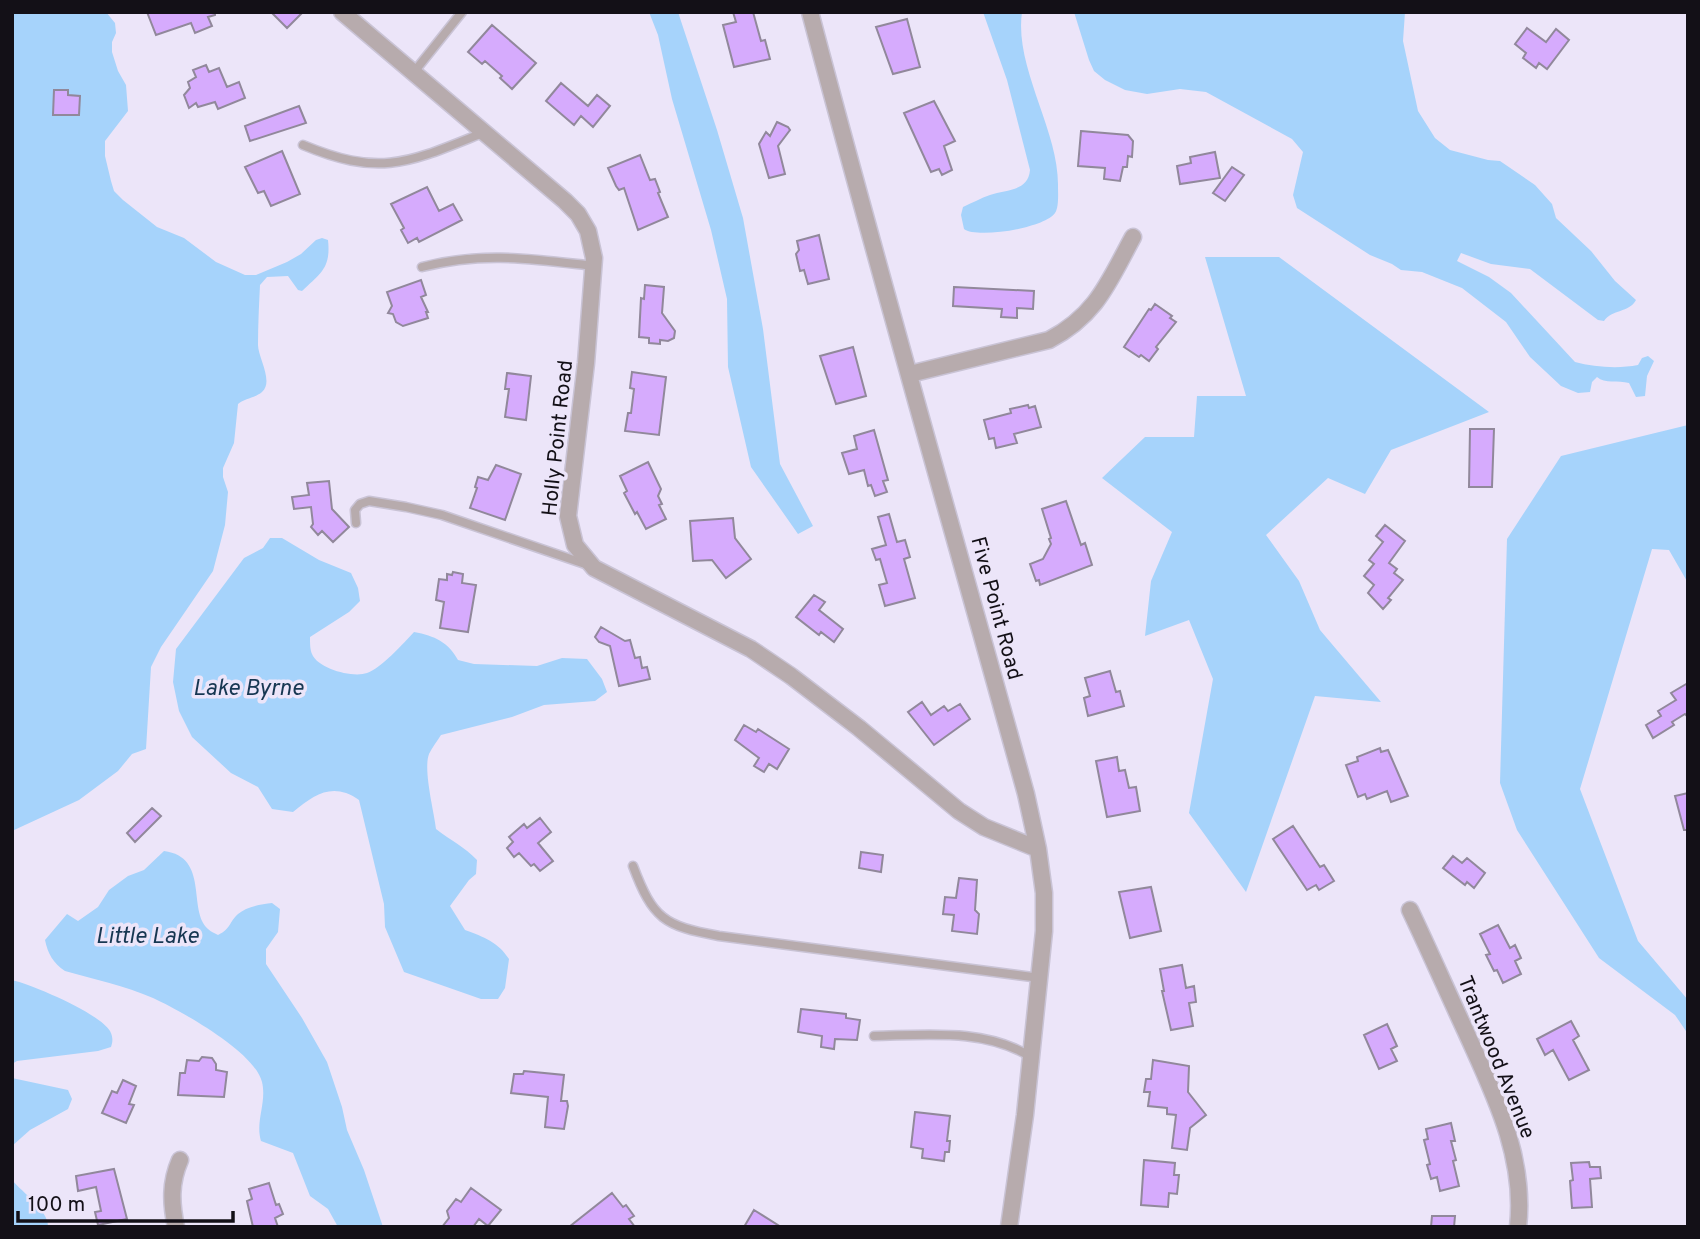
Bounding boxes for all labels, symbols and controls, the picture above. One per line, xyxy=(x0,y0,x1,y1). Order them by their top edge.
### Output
street label: Holly Point Road xyxy=(537,359,580,518)
street label: Five Point Road xyxy=(963,534,1028,683)
water label: Lake Byrne xyxy=(193,675,304,704)
water label: Little Lake xyxy=(95,923,200,952)
street label: Trantwood Avenue xyxy=(1451,972,1541,1143)
scale bar xyxy=(18,1180,233,1224)
text: 100 m xyxy=(28,1192,85,1219)

